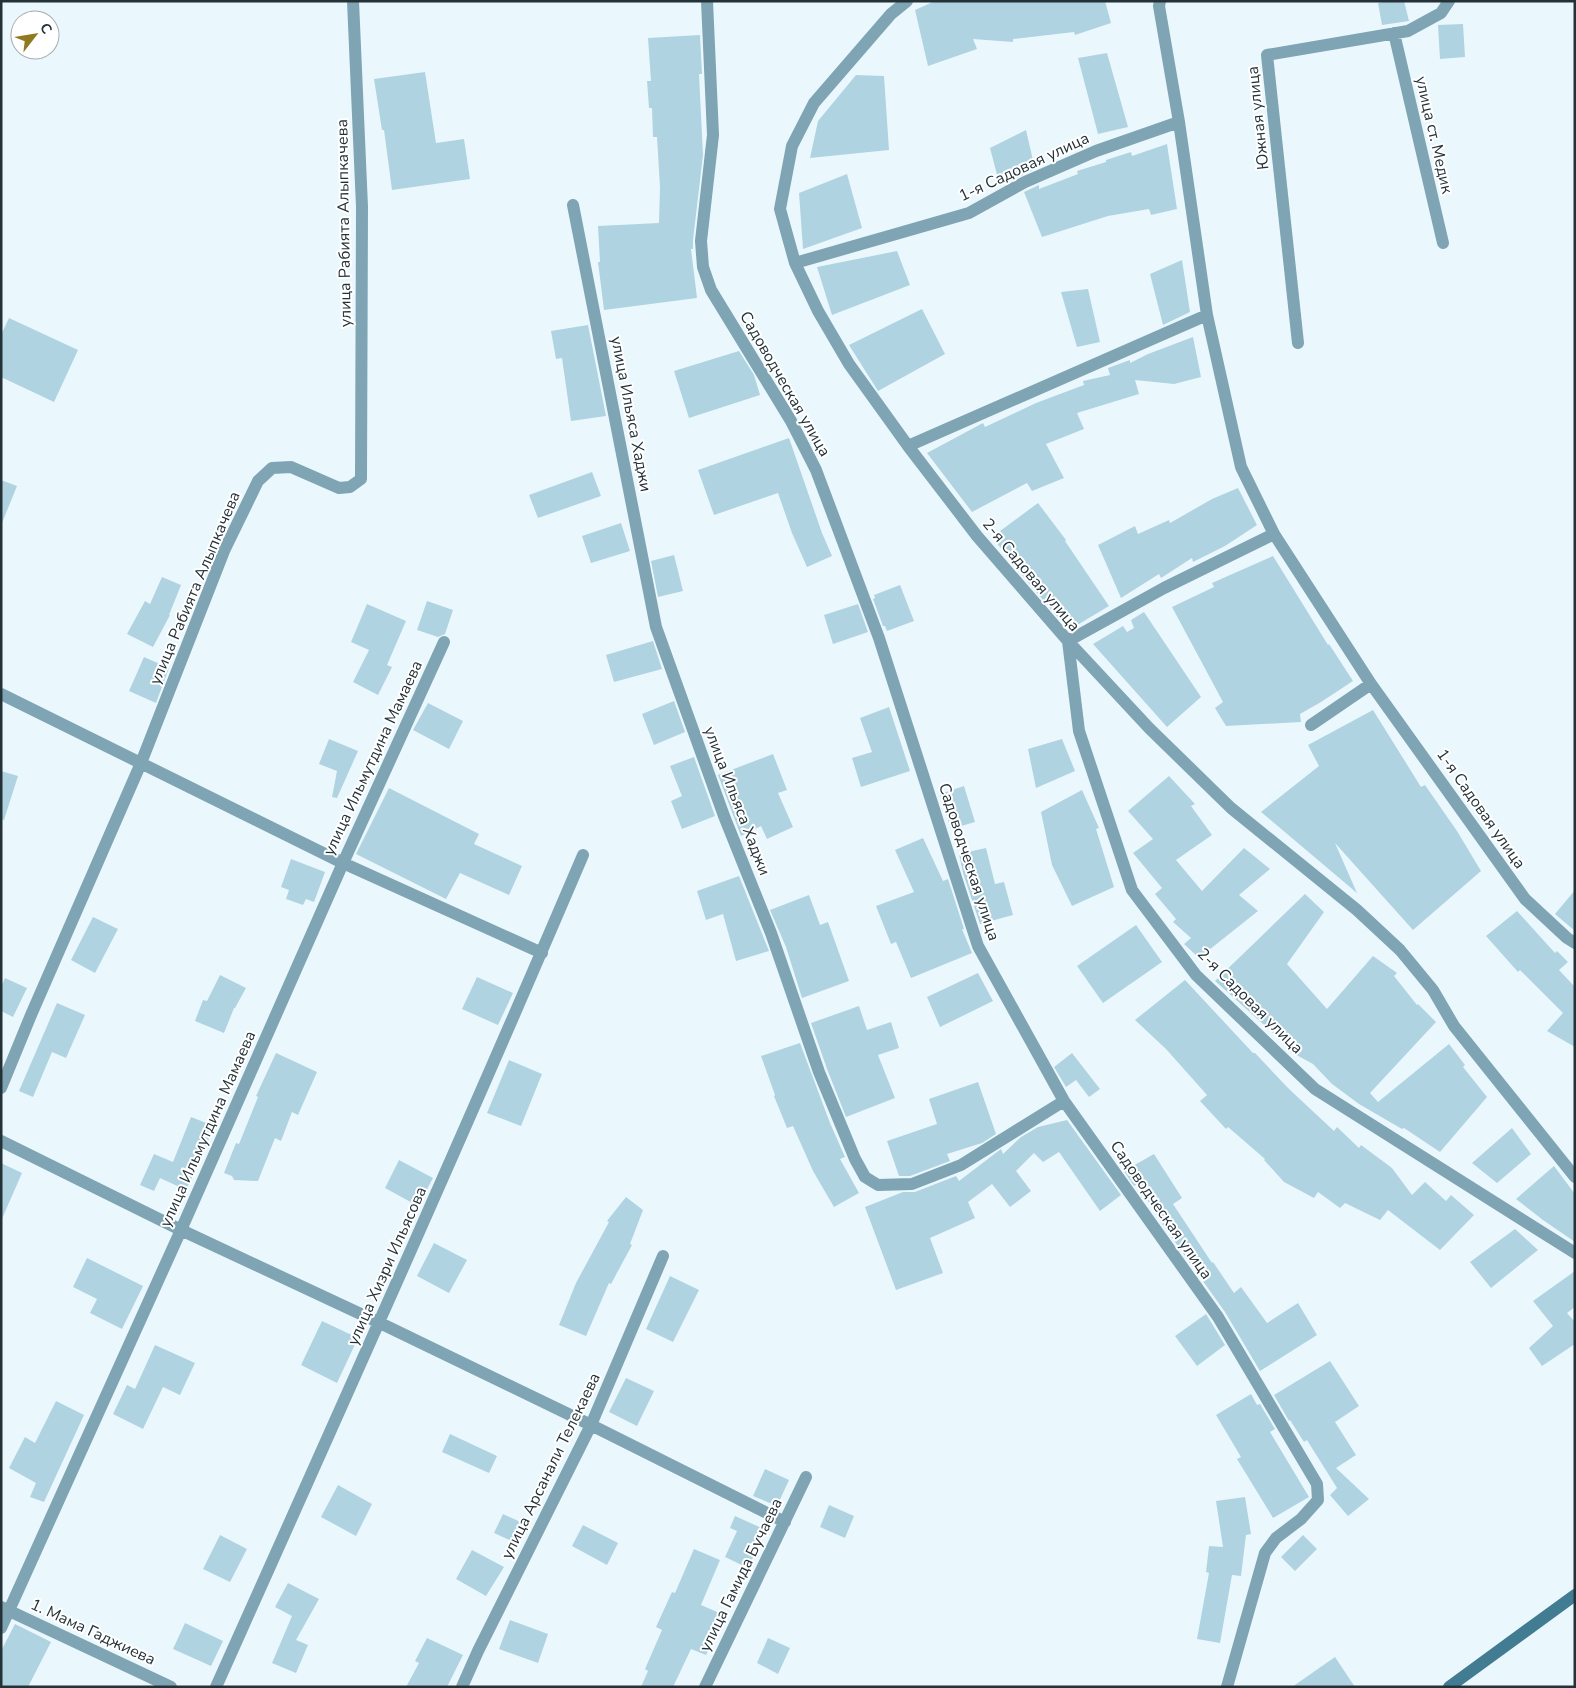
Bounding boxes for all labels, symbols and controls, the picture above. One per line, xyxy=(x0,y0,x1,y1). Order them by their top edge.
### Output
north arrow xyxy=(10,10,60,60)
text: С xyxy=(35,20,57,38)
street label: Южная улица xyxy=(1242,65,1274,171)
street label: улица ст. Медик xyxy=(1410,74,1458,196)
street label: улица Рабията Алыпкачева xyxy=(331,119,357,327)
street label: 1-я Садовая улица xyxy=(955,127,1093,207)
street label: Садоводческая улица xyxy=(734,307,836,461)
street label: улица Ильяса Хаджи xyxy=(605,334,657,494)
street label: улица Рабията Алыпкачева xyxy=(144,488,246,688)
street label: 2-я Садовая улица xyxy=(977,514,1085,636)
street label: улица Ильмутдина Мамаева xyxy=(318,657,428,859)
street label: улица Ильяса Хаджи xyxy=(698,723,776,879)
street label: 1-я Садовая улица xyxy=(1431,745,1531,873)
street label: Садоводческая улица xyxy=(933,780,1005,944)
street label: 2-я Садовая улица xyxy=(1192,943,1308,1059)
street label: улица Ильмутдина Мамаева xyxy=(155,1027,261,1231)
street label: Садоводческая улица xyxy=(1105,1136,1217,1284)
street label: улица Хизри Ильясова xyxy=(342,1183,432,1349)
street label: улица Арсанали Телекаева xyxy=(496,1369,606,1563)
street label: улица Гамида Бучаева xyxy=(694,1494,788,1656)
street label: 1. Мама Гаджиева xyxy=(27,1593,159,1671)

